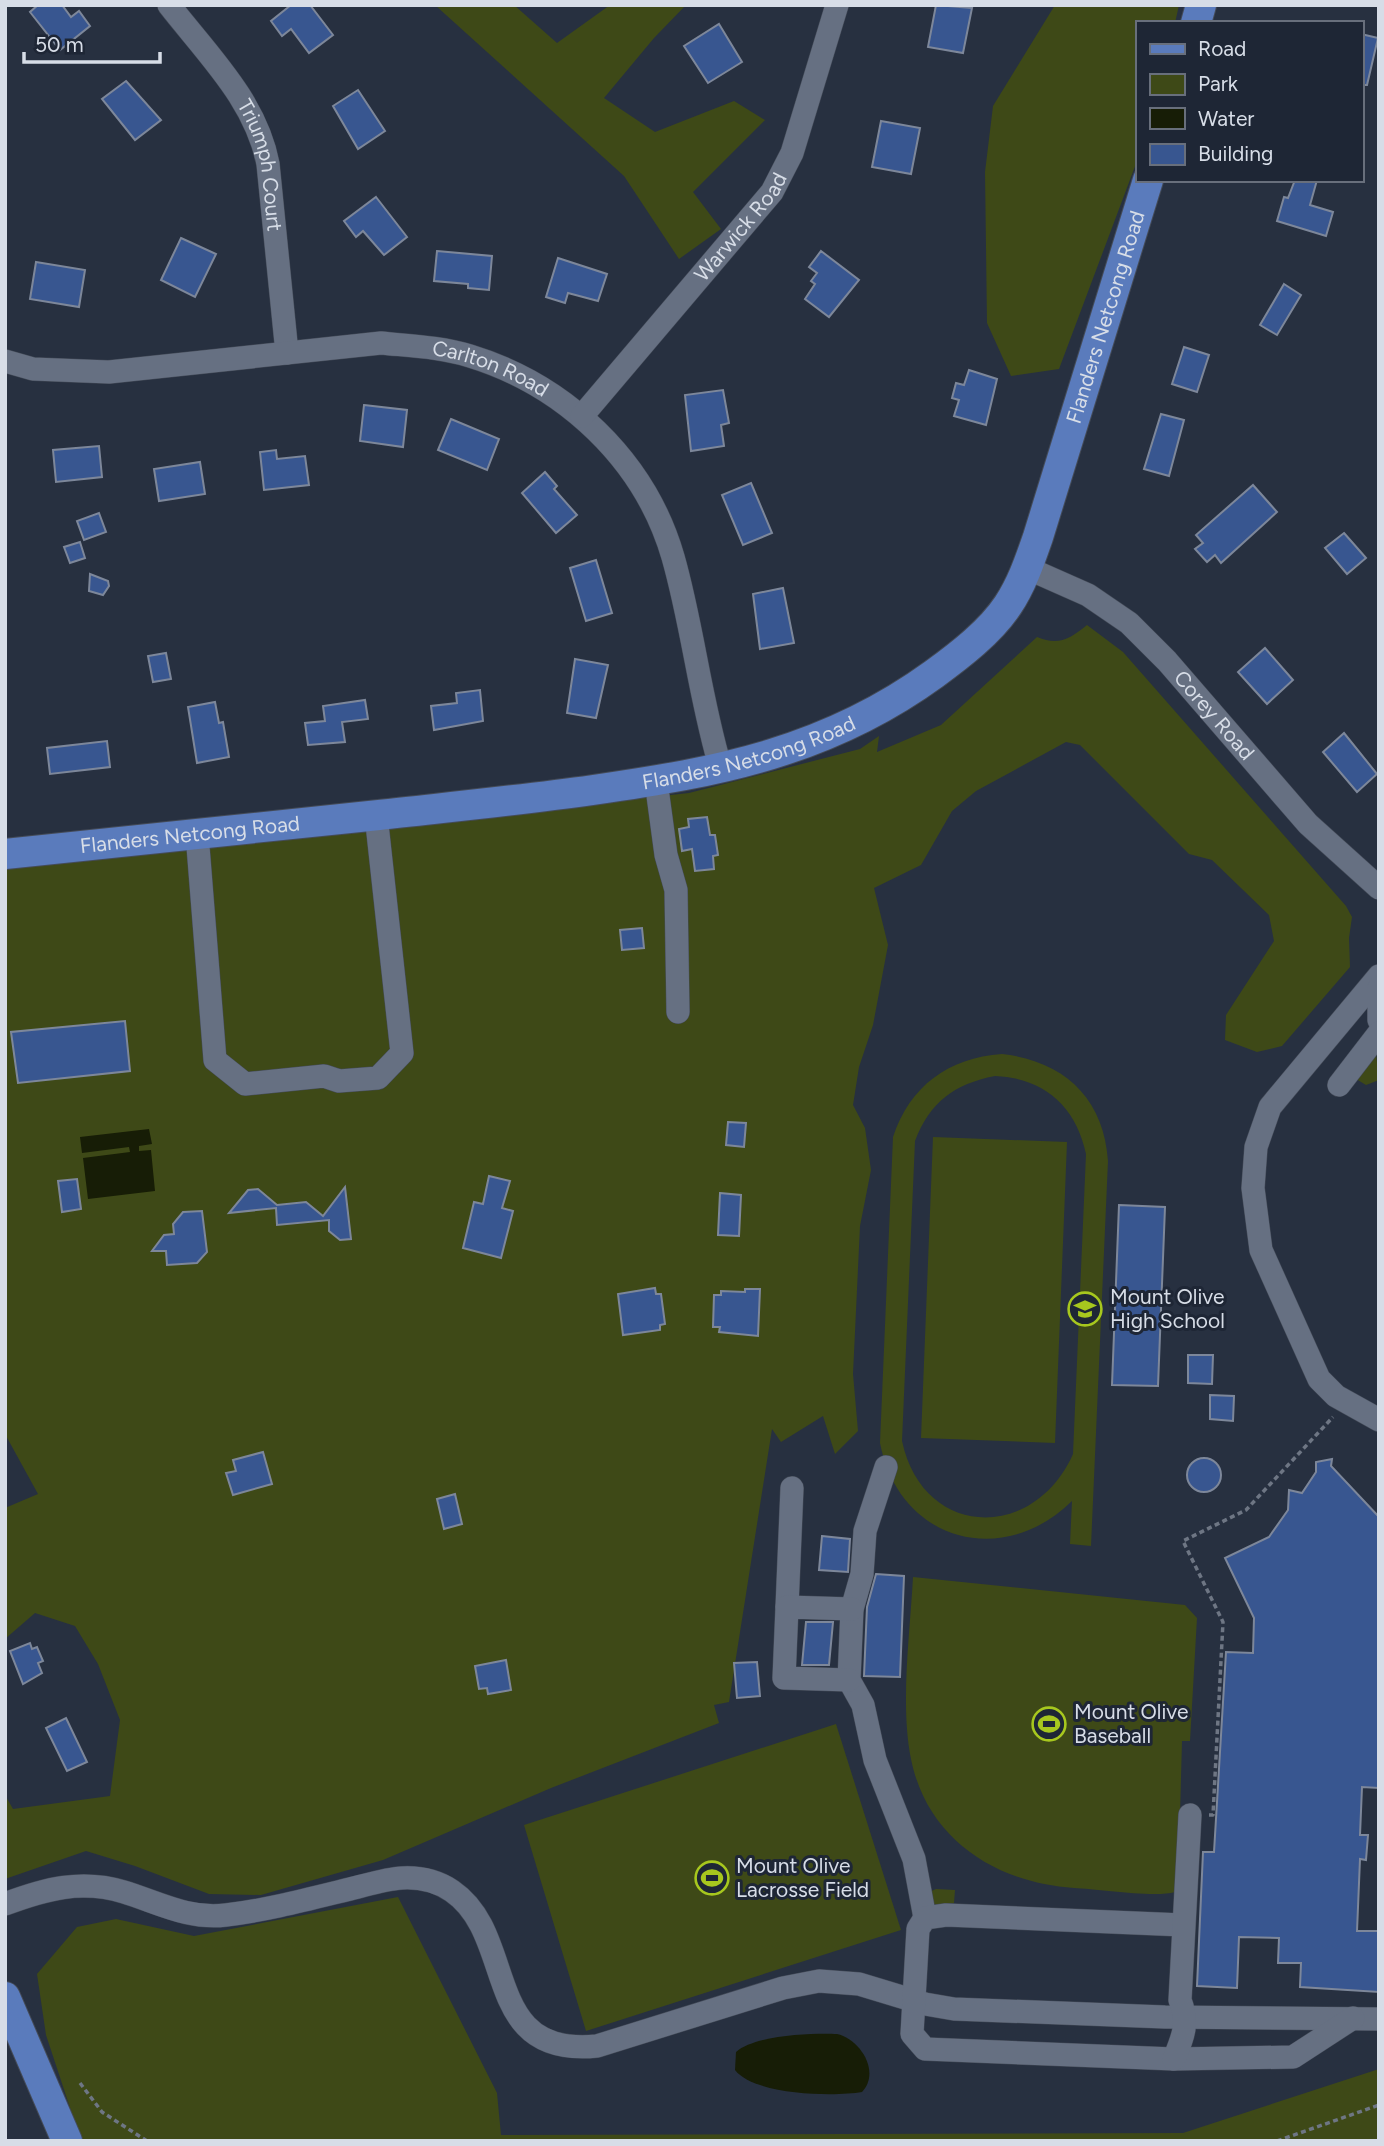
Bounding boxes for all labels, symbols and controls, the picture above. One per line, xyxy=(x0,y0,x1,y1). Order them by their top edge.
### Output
scale bar xyxy=(24,21,161,65)
legend xyxy=(1136,21,1363,182)
text: 50 m xyxy=(35,32,84,57)
text: Road xyxy=(1198,36,1246,61)
text: Park xyxy=(1198,71,1239,96)
street label: Triumph Court xyxy=(232,94,288,232)
text: Water xyxy=(1198,106,1254,131)
text: Building xyxy=(1198,141,1273,166)
street label: Warwick Road xyxy=(689,168,792,286)
street label: Flanders Netcong Road xyxy=(1061,208,1150,426)
street label: Carlton Road xyxy=(431,335,553,402)
street label: Corey Road xyxy=(1169,665,1260,765)
street label: Flanders Netcong Road xyxy=(640,710,859,794)
street label: Flanders Netcong Road xyxy=(79,810,301,858)
place label: Mount Olive High School xyxy=(1110,1284,1225,1333)
school or university icon: Mount Olive High School xyxy=(1066,1290,1104,1328)
place label: Mount Olive Baseball xyxy=(1074,1699,1188,1748)
sports icon: Mount Olive Baseball xyxy=(1030,1705,1068,1743)
place label: Mount Olive Lacrosse Field xyxy=(736,1853,869,1902)
sports icon: Mount Olive Lacrosse Field xyxy=(693,1859,731,1897)

